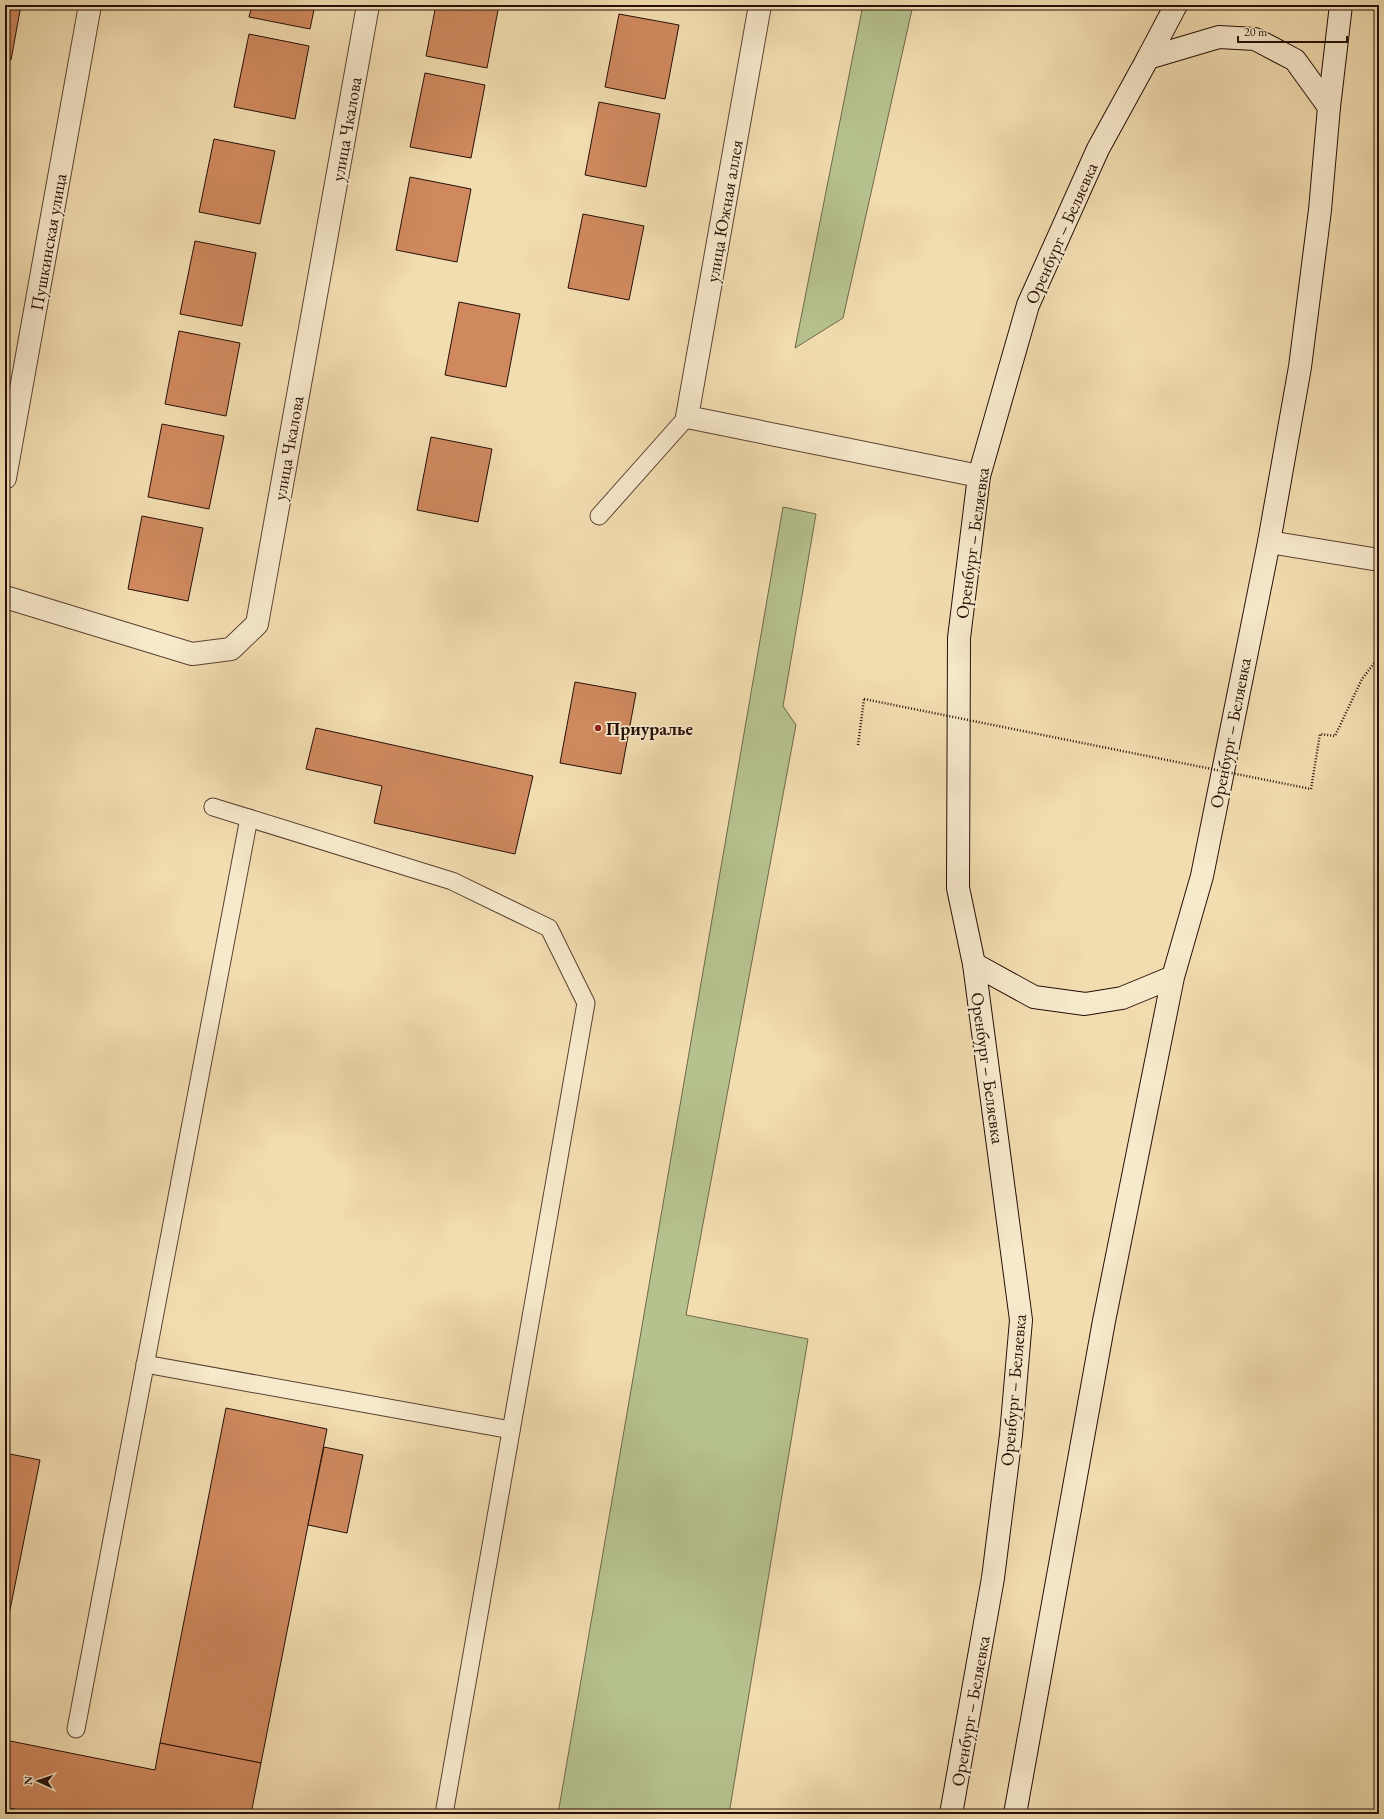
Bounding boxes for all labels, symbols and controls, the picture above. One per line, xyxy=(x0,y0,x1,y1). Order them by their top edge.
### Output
scale bar xyxy=(1238,18,1347,44)
text: 20 m xyxy=(1244,24,1268,40)
street label: улица Чкалова xyxy=(325,74,367,183)
street label: улица Южная аллея xyxy=(700,138,748,284)
street label: Оренбург – Беляевка xyxy=(1019,158,1103,307)
street label: Пушкинская улица xyxy=(25,171,72,312)
street label: улица Чкалова xyxy=(267,393,309,502)
street label: Оренбург – Беляевка xyxy=(950,465,994,620)
street label: Оренбург – Беляевка xyxy=(1204,655,1256,810)
place label: Приуралье xyxy=(606,717,693,740)
marker: Приуралье xyxy=(593,723,603,733)
street label: Оренбург – Беляевка xyxy=(966,991,1010,1146)
street label: Оренбург – Беляевка xyxy=(995,1312,1031,1467)
street label: Оренбург – Беляевка xyxy=(945,1633,995,1788)
north arrow xyxy=(18,1761,58,1801)
text: N xyxy=(21,1776,35,1785)

